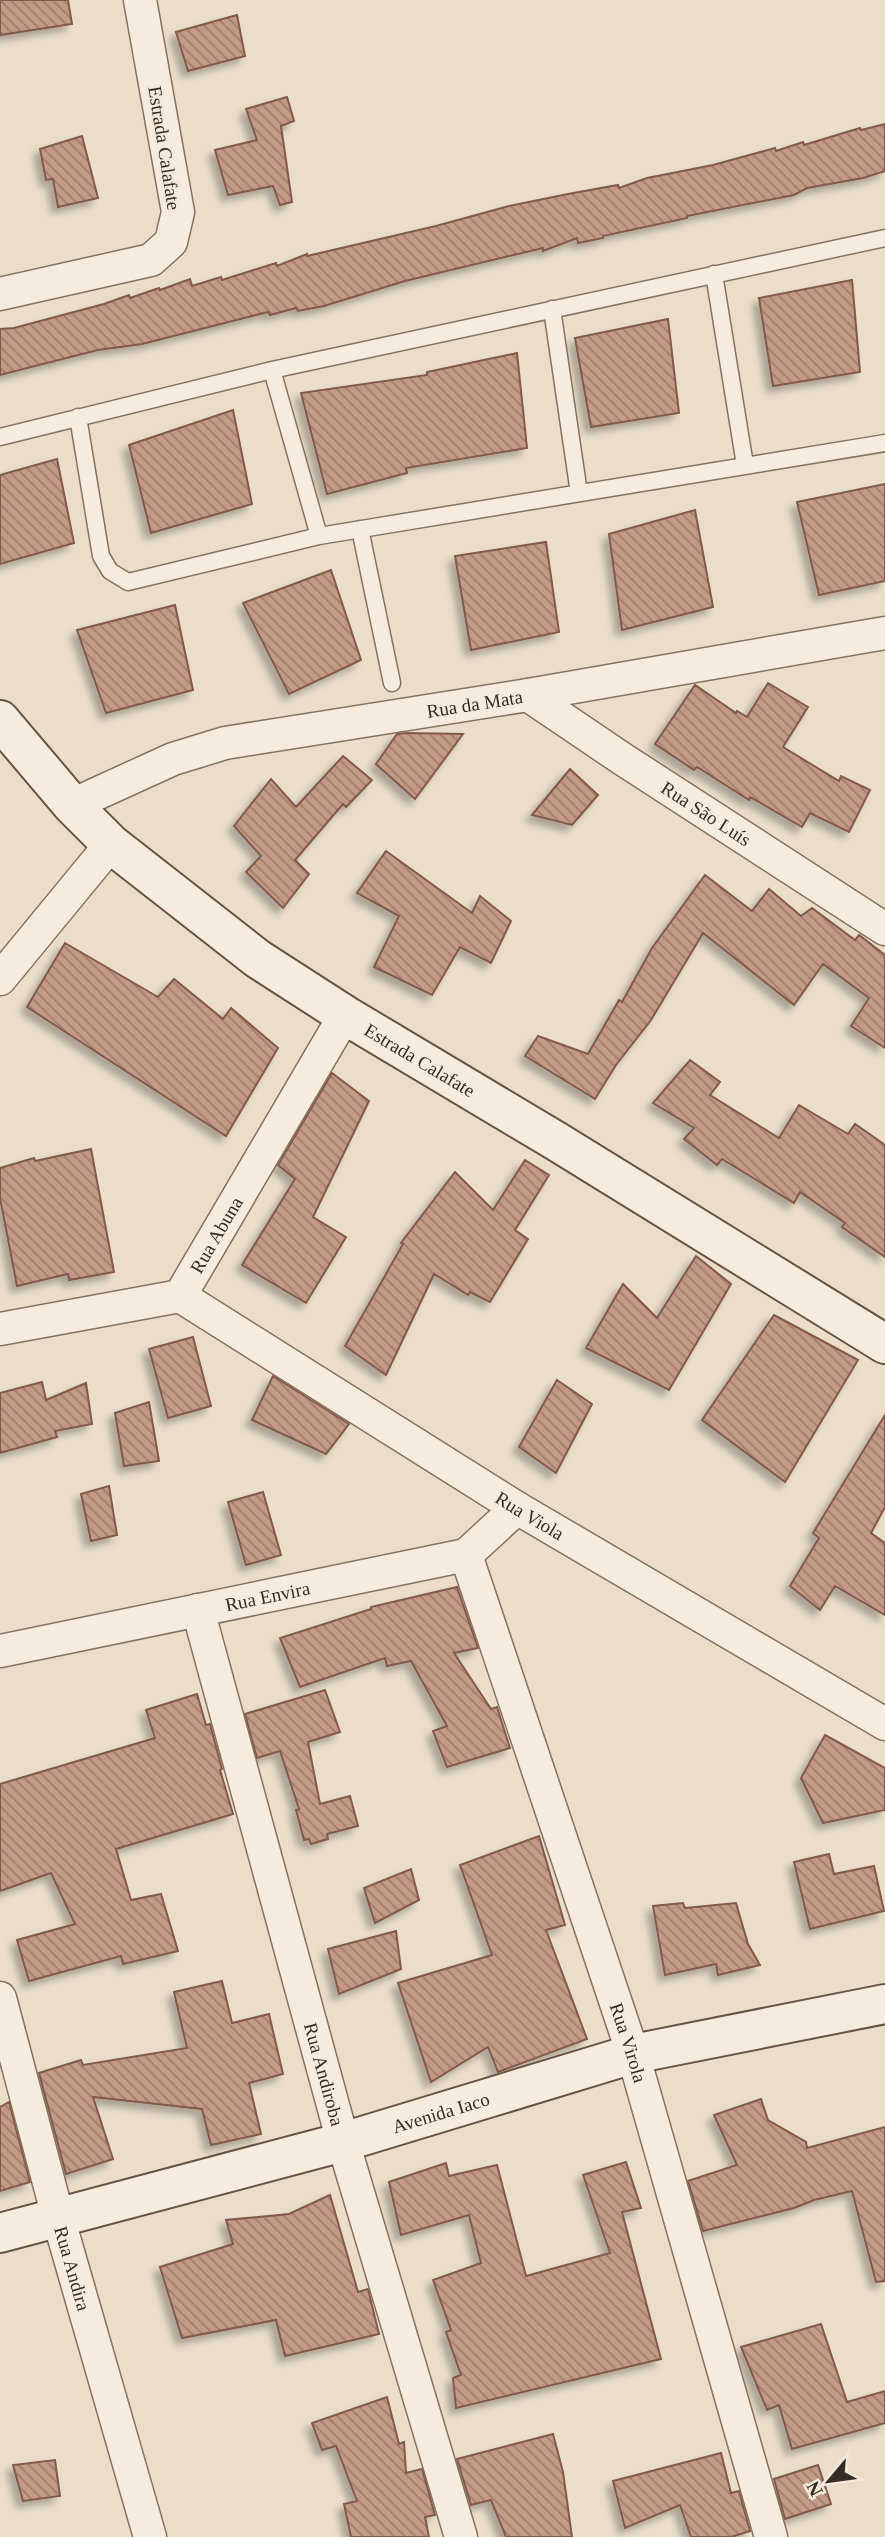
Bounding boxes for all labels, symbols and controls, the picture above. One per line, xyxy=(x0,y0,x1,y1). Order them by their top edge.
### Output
street label: Estrada Calafate xyxy=(144,85,185,211)
street label: Rua da Mata xyxy=(425,686,525,722)
street label: Rua São Luís xyxy=(657,777,755,850)
street label: Estrada Calafate xyxy=(361,1019,479,1101)
street label: Rua Abuna xyxy=(186,1193,247,1277)
street label: Rua Viola xyxy=(491,1487,568,1545)
street label: Rua Envira xyxy=(223,1577,312,1615)
street label: Rua Virola xyxy=(606,2000,651,2085)
street label: Rua Andiroba xyxy=(300,2020,348,2129)
street label: Avenida Iaco xyxy=(390,2088,492,2137)
street label: Rua Andira xyxy=(50,2224,95,2314)
north arrow xyxy=(794,2446,864,2516)
text: N xyxy=(802,2478,827,2500)

